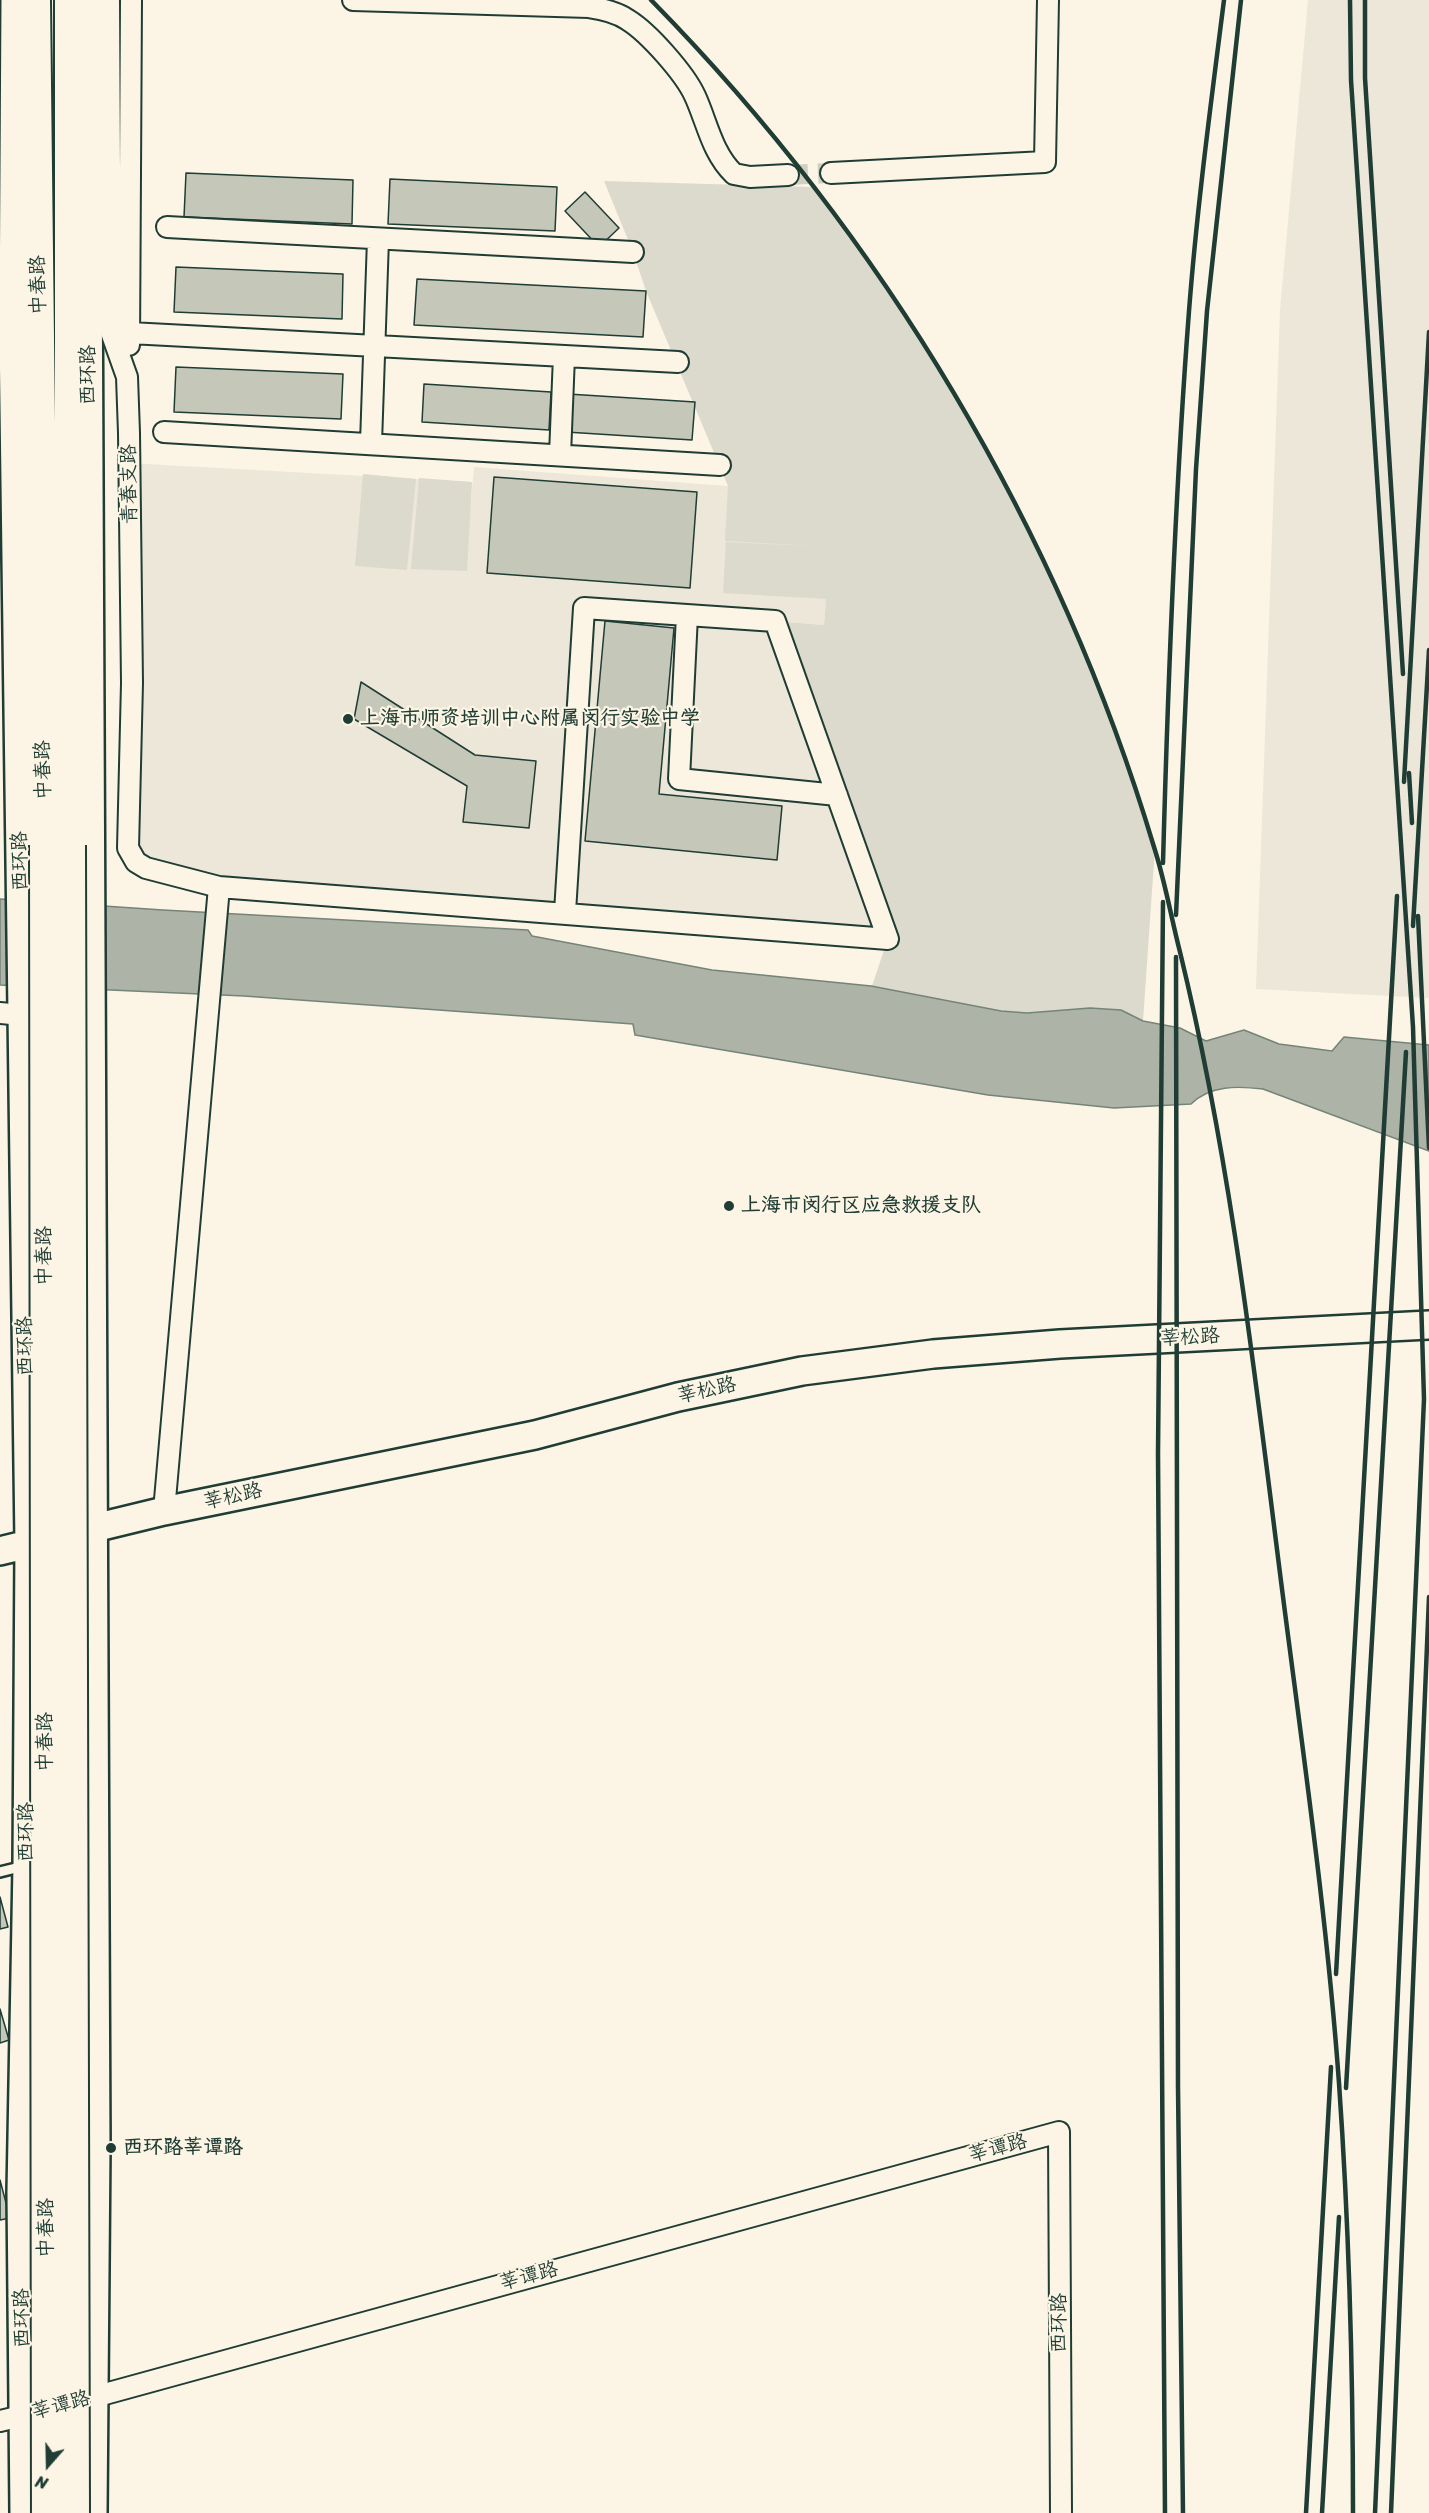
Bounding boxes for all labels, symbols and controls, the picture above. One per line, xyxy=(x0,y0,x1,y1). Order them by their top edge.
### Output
street label: 中春路 xyxy=(26,255,52,315)
street label: 西环路 xyxy=(77,345,101,405)
street label: 青春支路 xyxy=(117,444,143,524)
place label: 上海市师资培训中心附属闵行实验中学 xyxy=(360,707,700,731)
marker: 上海市师资培训中心附属闵行实验中学 xyxy=(341,712,355,726)
street label: 中春路 xyxy=(31,740,57,800)
street label: 西环路 xyxy=(8,831,34,891)
place label: 上海市闵行区应急救援支队 xyxy=(741,1194,981,1218)
marker: 上海市闵行区应急救援支队 xyxy=(722,1199,736,1213)
street label: 中春路 xyxy=(33,1226,57,1286)
street label: 西环路 xyxy=(13,1316,39,1376)
street label: 莘松路 xyxy=(1159,1324,1221,1352)
street label: 莘松路 xyxy=(675,1373,739,1409)
street label: 莘松路 xyxy=(201,1479,265,1515)
street label: 中春路 xyxy=(34,1712,58,1772)
street label: 西环路 xyxy=(15,1802,39,1862)
street label: 莘谭路 xyxy=(966,2130,1030,2168)
place label: 西环路莘谭路 xyxy=(123,2136,243,2160)
marker: 西环路莘谭路 xyxy=(104,2141,118,2155)
street label: 中春路 xyxy=(35,2198,59,2258)
street label: 莘谭路 xyxy=(497,2258,561,2296)
street label: 西环路 xyxy=(10,2288,36,2348)
street label: 西环路 xyxy=(1048,2293,1072,2353)
street label: 莘谭路 xyxy=(29,2387,93,2425)
north arrow xyxy=(18,2435,78,2495)
text: N xyxy=(32,2467,52,2498)

